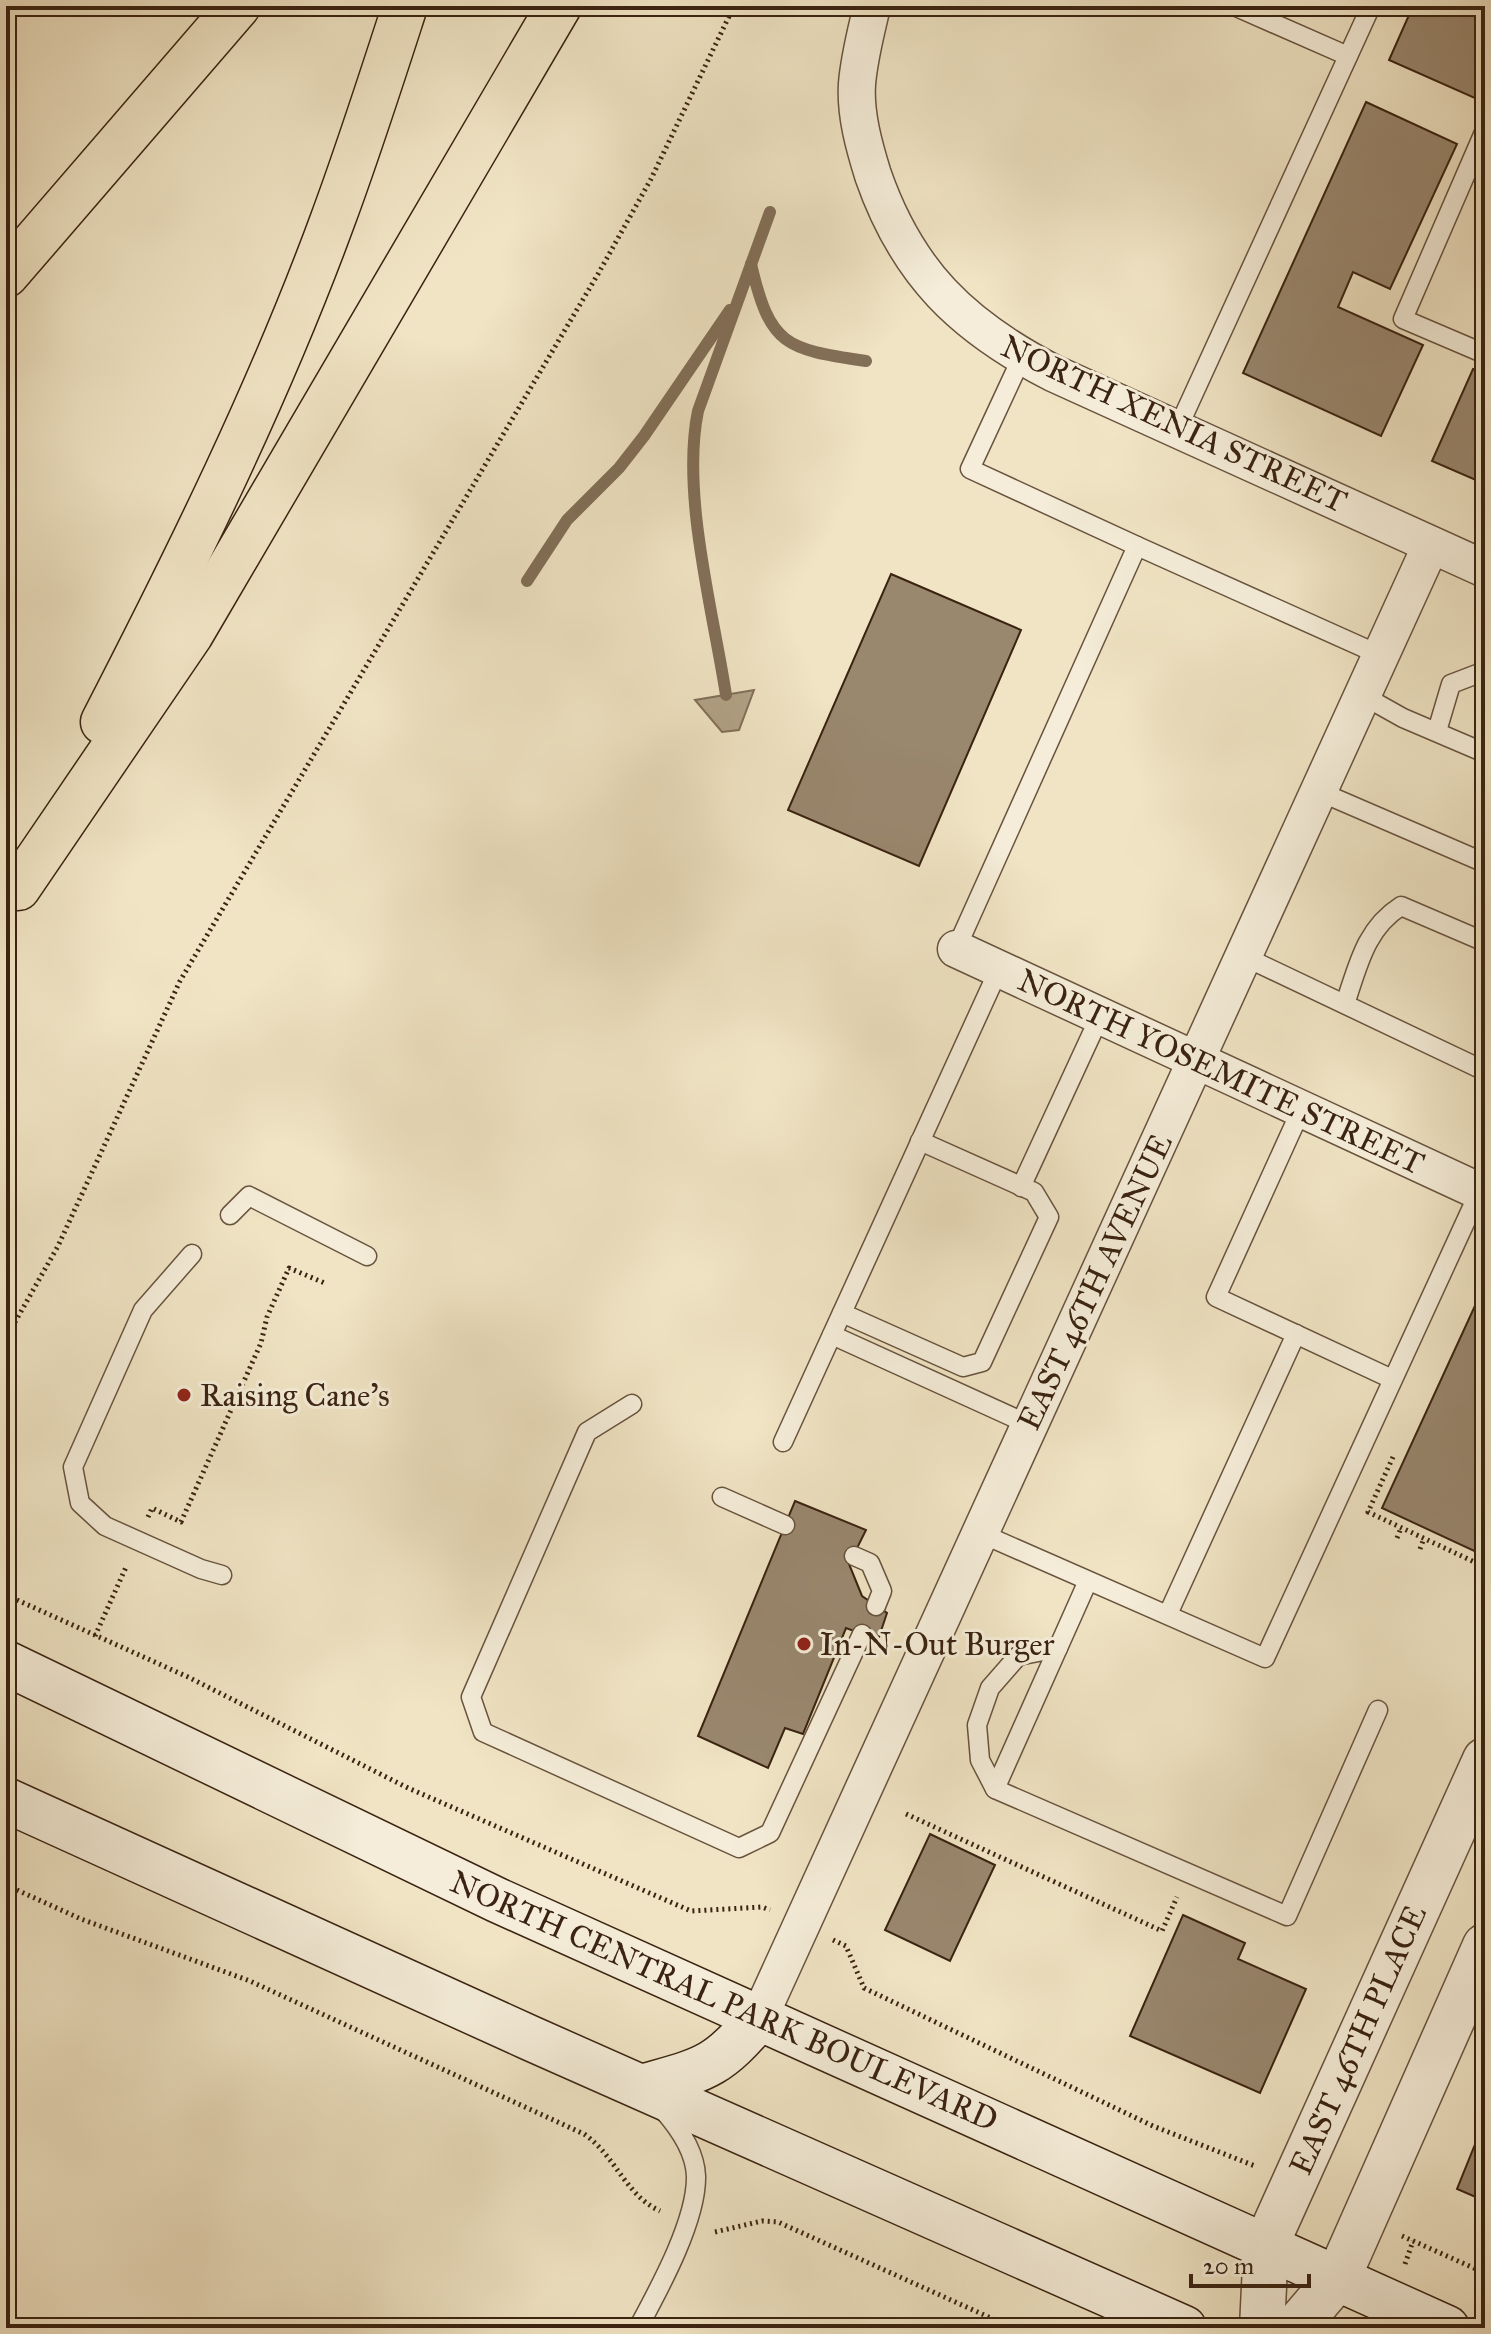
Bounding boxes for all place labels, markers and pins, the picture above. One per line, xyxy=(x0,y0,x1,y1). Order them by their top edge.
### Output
place label: Raising Cane's xyxy=(200,1376,390,1415)
marker: Raising Cane's xyxy=(175,1386,193,1404)
place label: In-N-Out Burger xyxy=(820,1625,1055,1664)
marker: In-N-Out Burger xyxy=(795,1635,813,1653)

